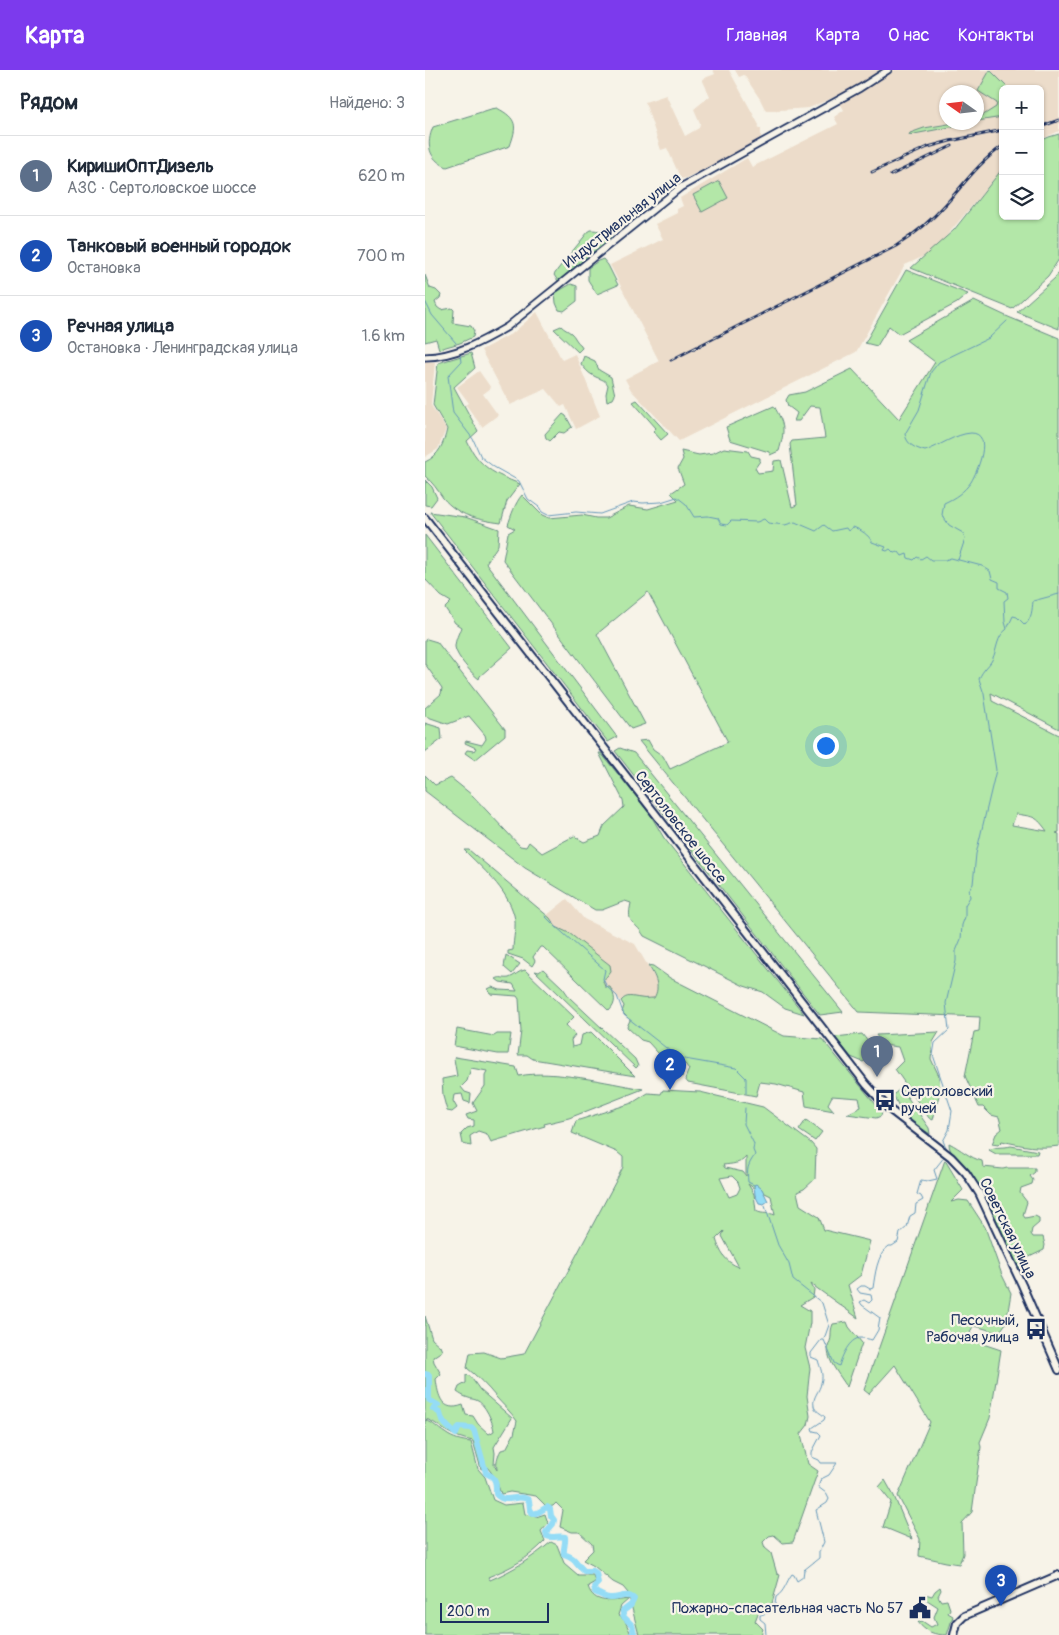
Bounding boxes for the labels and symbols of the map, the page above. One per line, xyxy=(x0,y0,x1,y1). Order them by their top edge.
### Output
north arrow xyxy=(939,85,984,130)
street label: Индустриальная улица xyxy=(560,168,685,272)
your location xyxy=(813,733,839,759)
street label: Сертоловское шоссе xyxy=(631,767,731,888)
pin: 1 xyxy=(861,1036,893,1077)
pin: 2 xyxy=(654,1049,686,1090)
place label: Сертоловский ручей xyxy=(901,1082,993,1118)
bus stop icon: Сертоловский ручей xyxy=(872,1087,898,1113)
street label: Советская улица xyxy=(975,1175,1040,1282)
place label: Песочный, Рабочая улица xyxy=(926,1311,1019,1347)
bus stop icon: Песочный, Рабочая улица xyxy=(1023,1316,1049,1342)
pin: 3 xyxy=(985,1565,1017,1606)
public building icon: Пожарно-спасательная часть № 57 xyxy=(907,1595,933,1621)
place label: Пожарно-спасательная часть № 57 xyxy=(672,1599,903,1618)
scale bar xyxy=(440,1600,549,1623)

